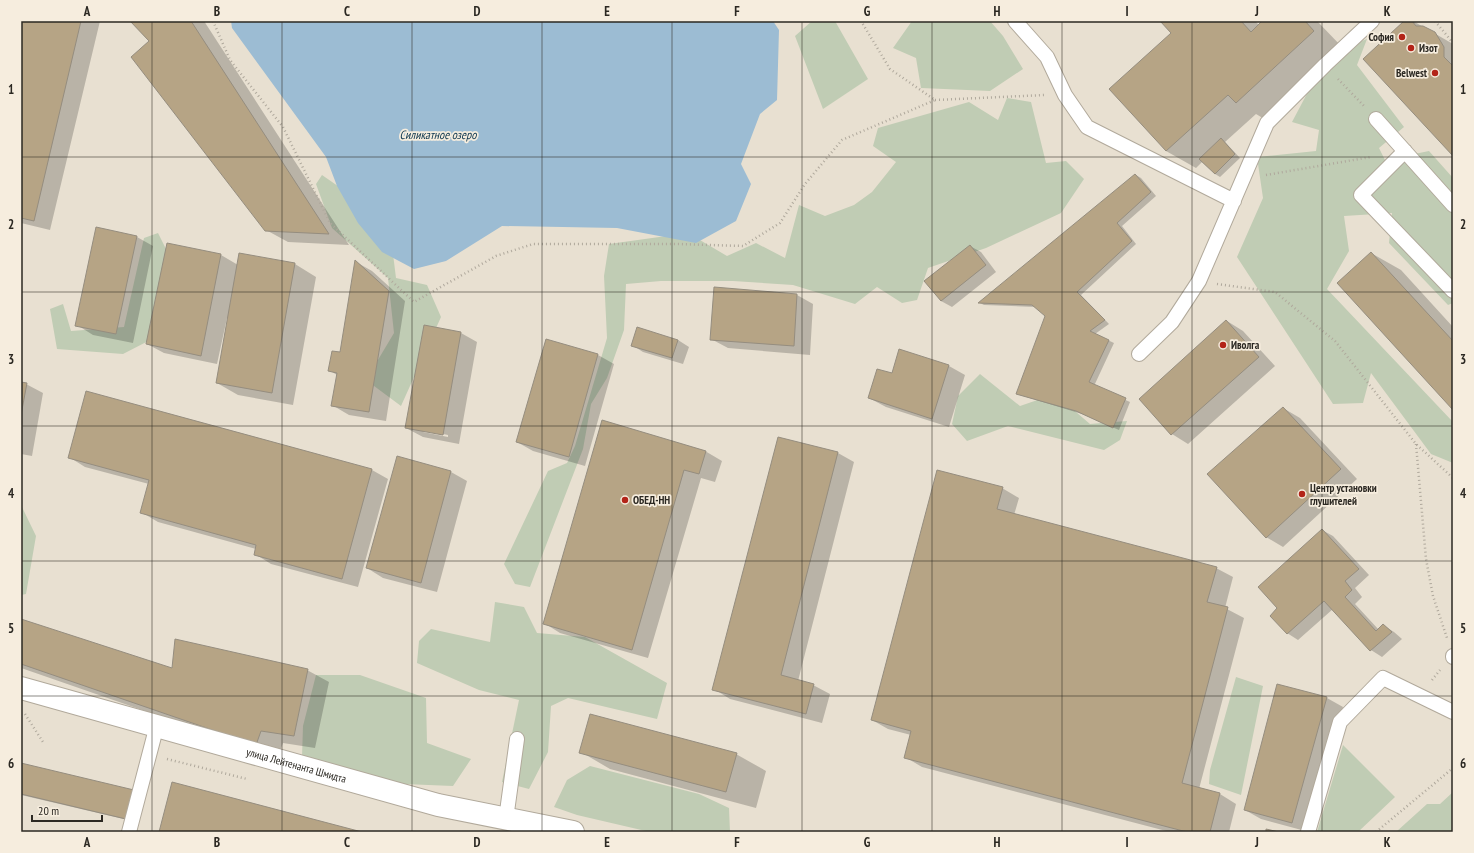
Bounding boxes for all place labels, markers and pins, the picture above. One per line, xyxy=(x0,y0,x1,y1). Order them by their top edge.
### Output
place label: София xyxy=(1368,30,1394,44)
marker: София xyxy=(1397,32,1407,42)
place label: Изот xyxy=(1419,41,1438,55)
marker: Изот xyxy=(1406,43,1416,53)
place label: Belwest xyxy=(1396,66,1428,80)
marker: Belwest xyxy=(1430,68,1440,78)
place label: Иволга xyxy=(1231,338,1260,352)
marker: Иволга xyxy=(1218,340,1228,350)
place label: Центр установки глушителей xyxy=(1310,481,1377,508)
marker: Центр установки глушителей xyxy=(1297,489,1307,499)
place label: ОБЕД-НН xyxy=(633,493,670,507)
marker: ОБЕД-НН xyxy=(620,495,630,505)

